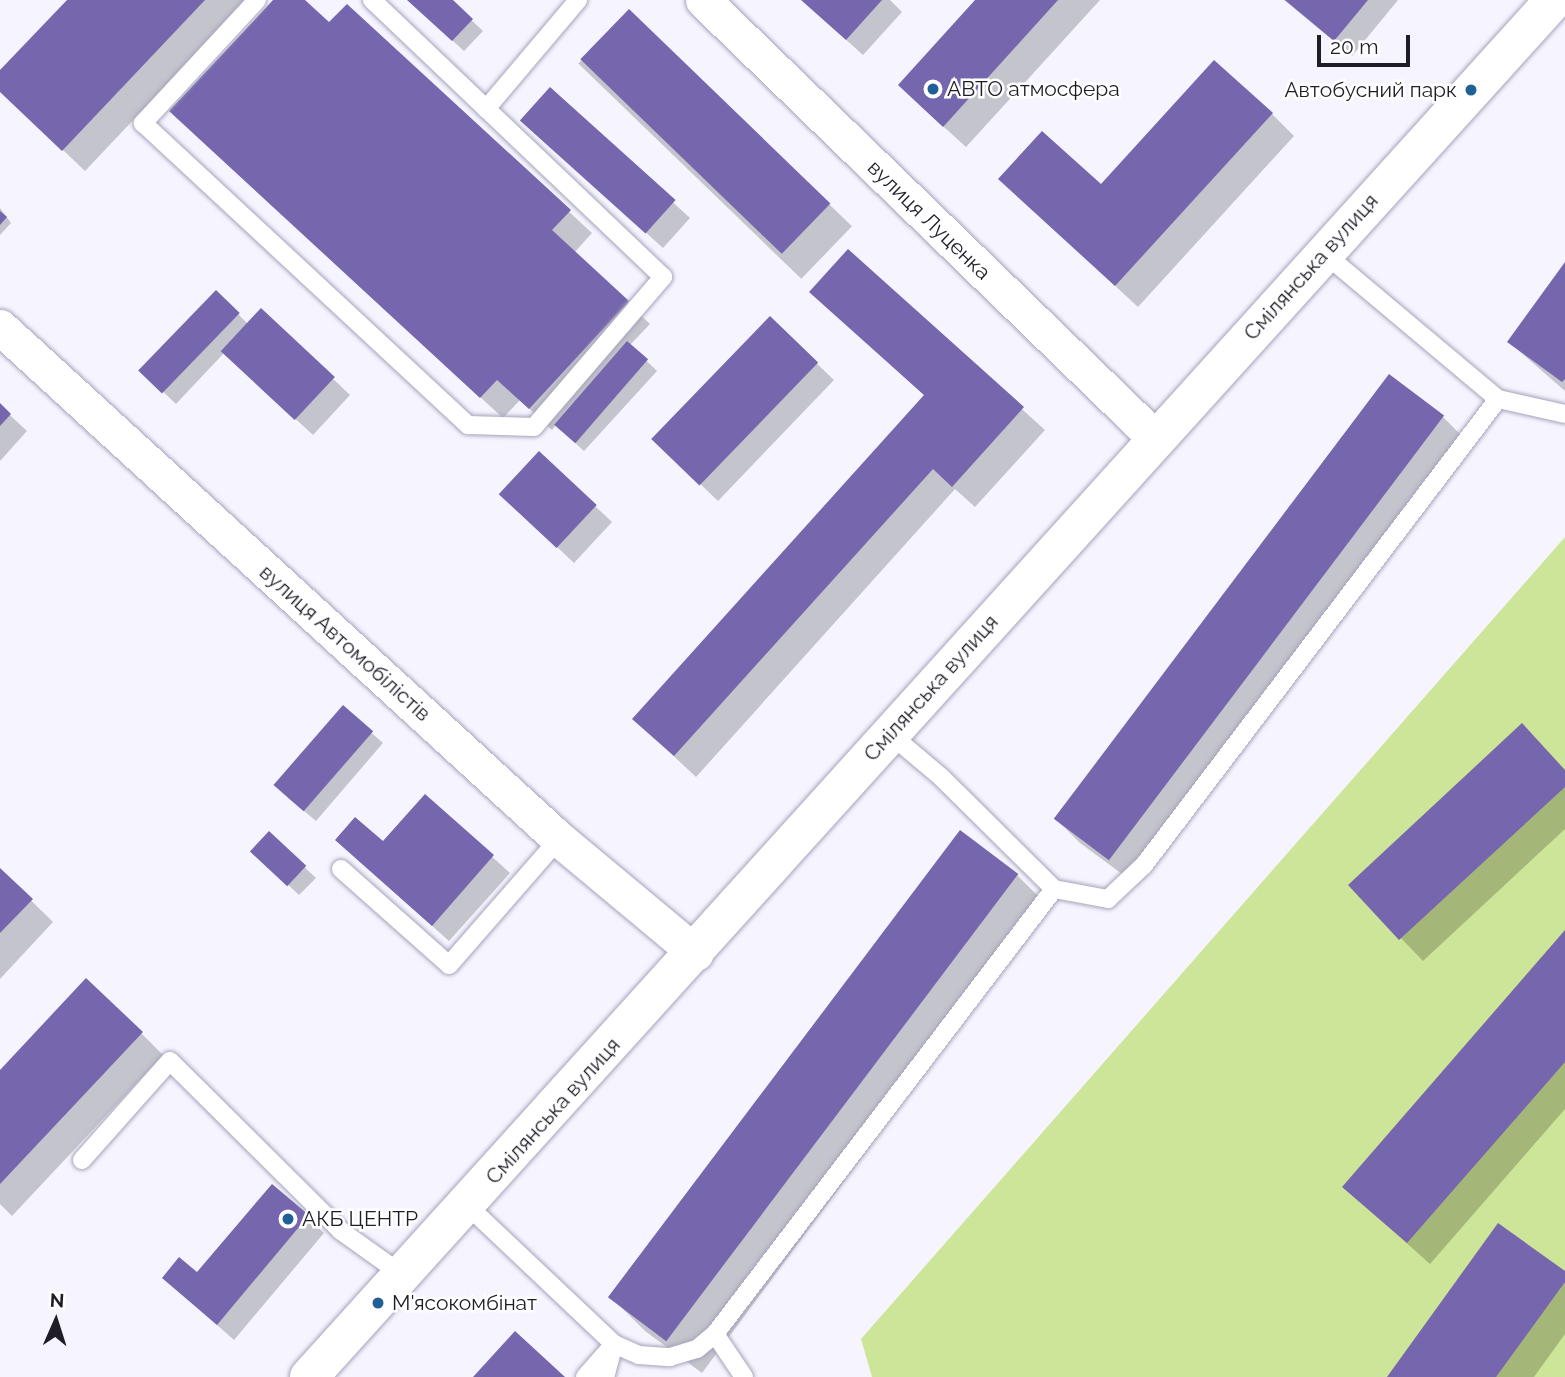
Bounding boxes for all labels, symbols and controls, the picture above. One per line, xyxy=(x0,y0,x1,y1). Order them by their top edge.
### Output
scale bar xyxy=(1320,21,1413,65)
text: 20 m xyxy=(1330,34,1378,59)
place label: АВТО атмосфера xyxy=(947,76,1120,102)
place label: Автобусний парк xyxy=(1284,77,1457,103)
marker: АВТО атмосфера xyxy=(925,81,941,97)
marker: Автобусний парк xyxy=(1463,82,1479,98)
street label: вулиця Луценка xyxy=(862,155,996,285)
street label: Смілянська вулиця xyxy=(1239,189,1383,345)
street label: вулиця Автомобілістів xyxy=(254,559,436,727)
street label: Смілянська вулиця xyxy=(859,610,1003,766)
street label: Смілянська вулиця xyxy=(481,1033,625,1189)
place label: АКБ ЦЕНТР xyxy=(302,1206,418,1232)
marker: АКБ ЦЕНТР xyxy=(280,1211,296,1227)
north arrow xyxy=(21,1286,91,1356)
text: N xyxy=(49,1289,65,1311)
place label: М'ясокомбінат xyxy=(392,1290,537,1316)
marker: М'ясокомбінат xyxy=(370,1295,386,1311)

